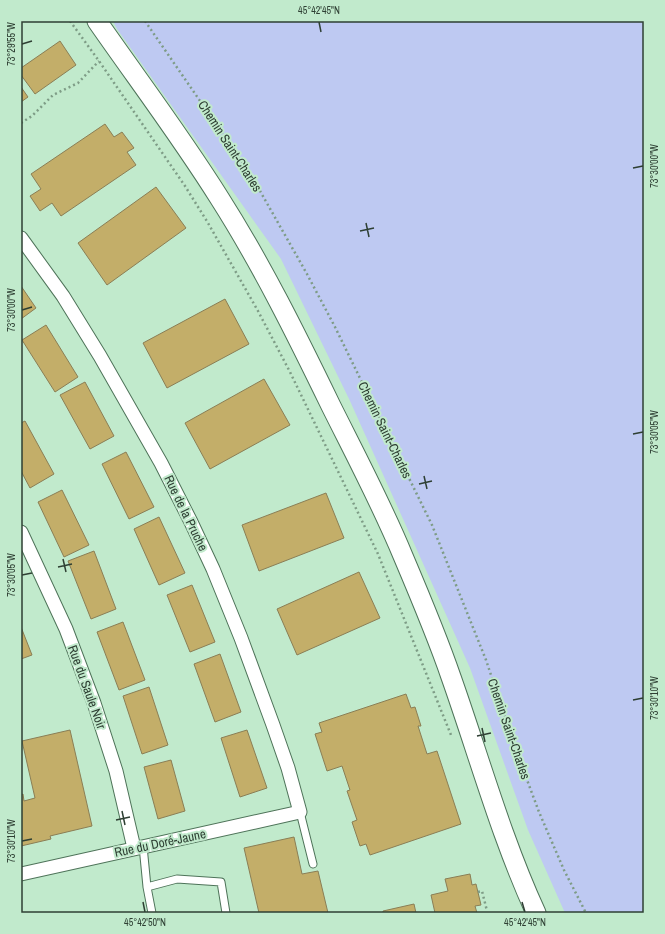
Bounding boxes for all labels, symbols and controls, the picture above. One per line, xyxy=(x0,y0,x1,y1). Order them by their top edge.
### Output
text: 45°42'45"N xyxy=(298,4,340,17)
text: 73°29'55"W xyxy=(5,22,18,66)
street label: Chemin Saint-Charles xyxy=(194,97,266,195)
text: 73°30'00"W xyxy=(648,144,661,188)
text: 73°30'00"W xyxy=(5,288,18,332)
street label: Chemin Saint-Charles xyxy=(354,379,416,481)
text: 73°30'05"W xyxy=(648,410,661,454)
street label: Rue de la Pruche xyxy=(160,472,212,554)
text: 73°30'05"W xyxy=(5,553,18,597)
street label: Rue du Saule Noir xyxy=(64,643,110,732)
street label: Chemin Saint-Charles xyxy=(484,676,534,782)
text: 73°30'10"W xyxy=(648,676,661,720)
text: 73°30'10"W xyxy=(5,819,18,863)
street label: Rue du Doré-Jaune xyxy=(113,825,207,861)
text: 45°42'50"N xyxy=(124,916,166,929)
text: 45°42'45"N xyxy=(504,916,546,929)

